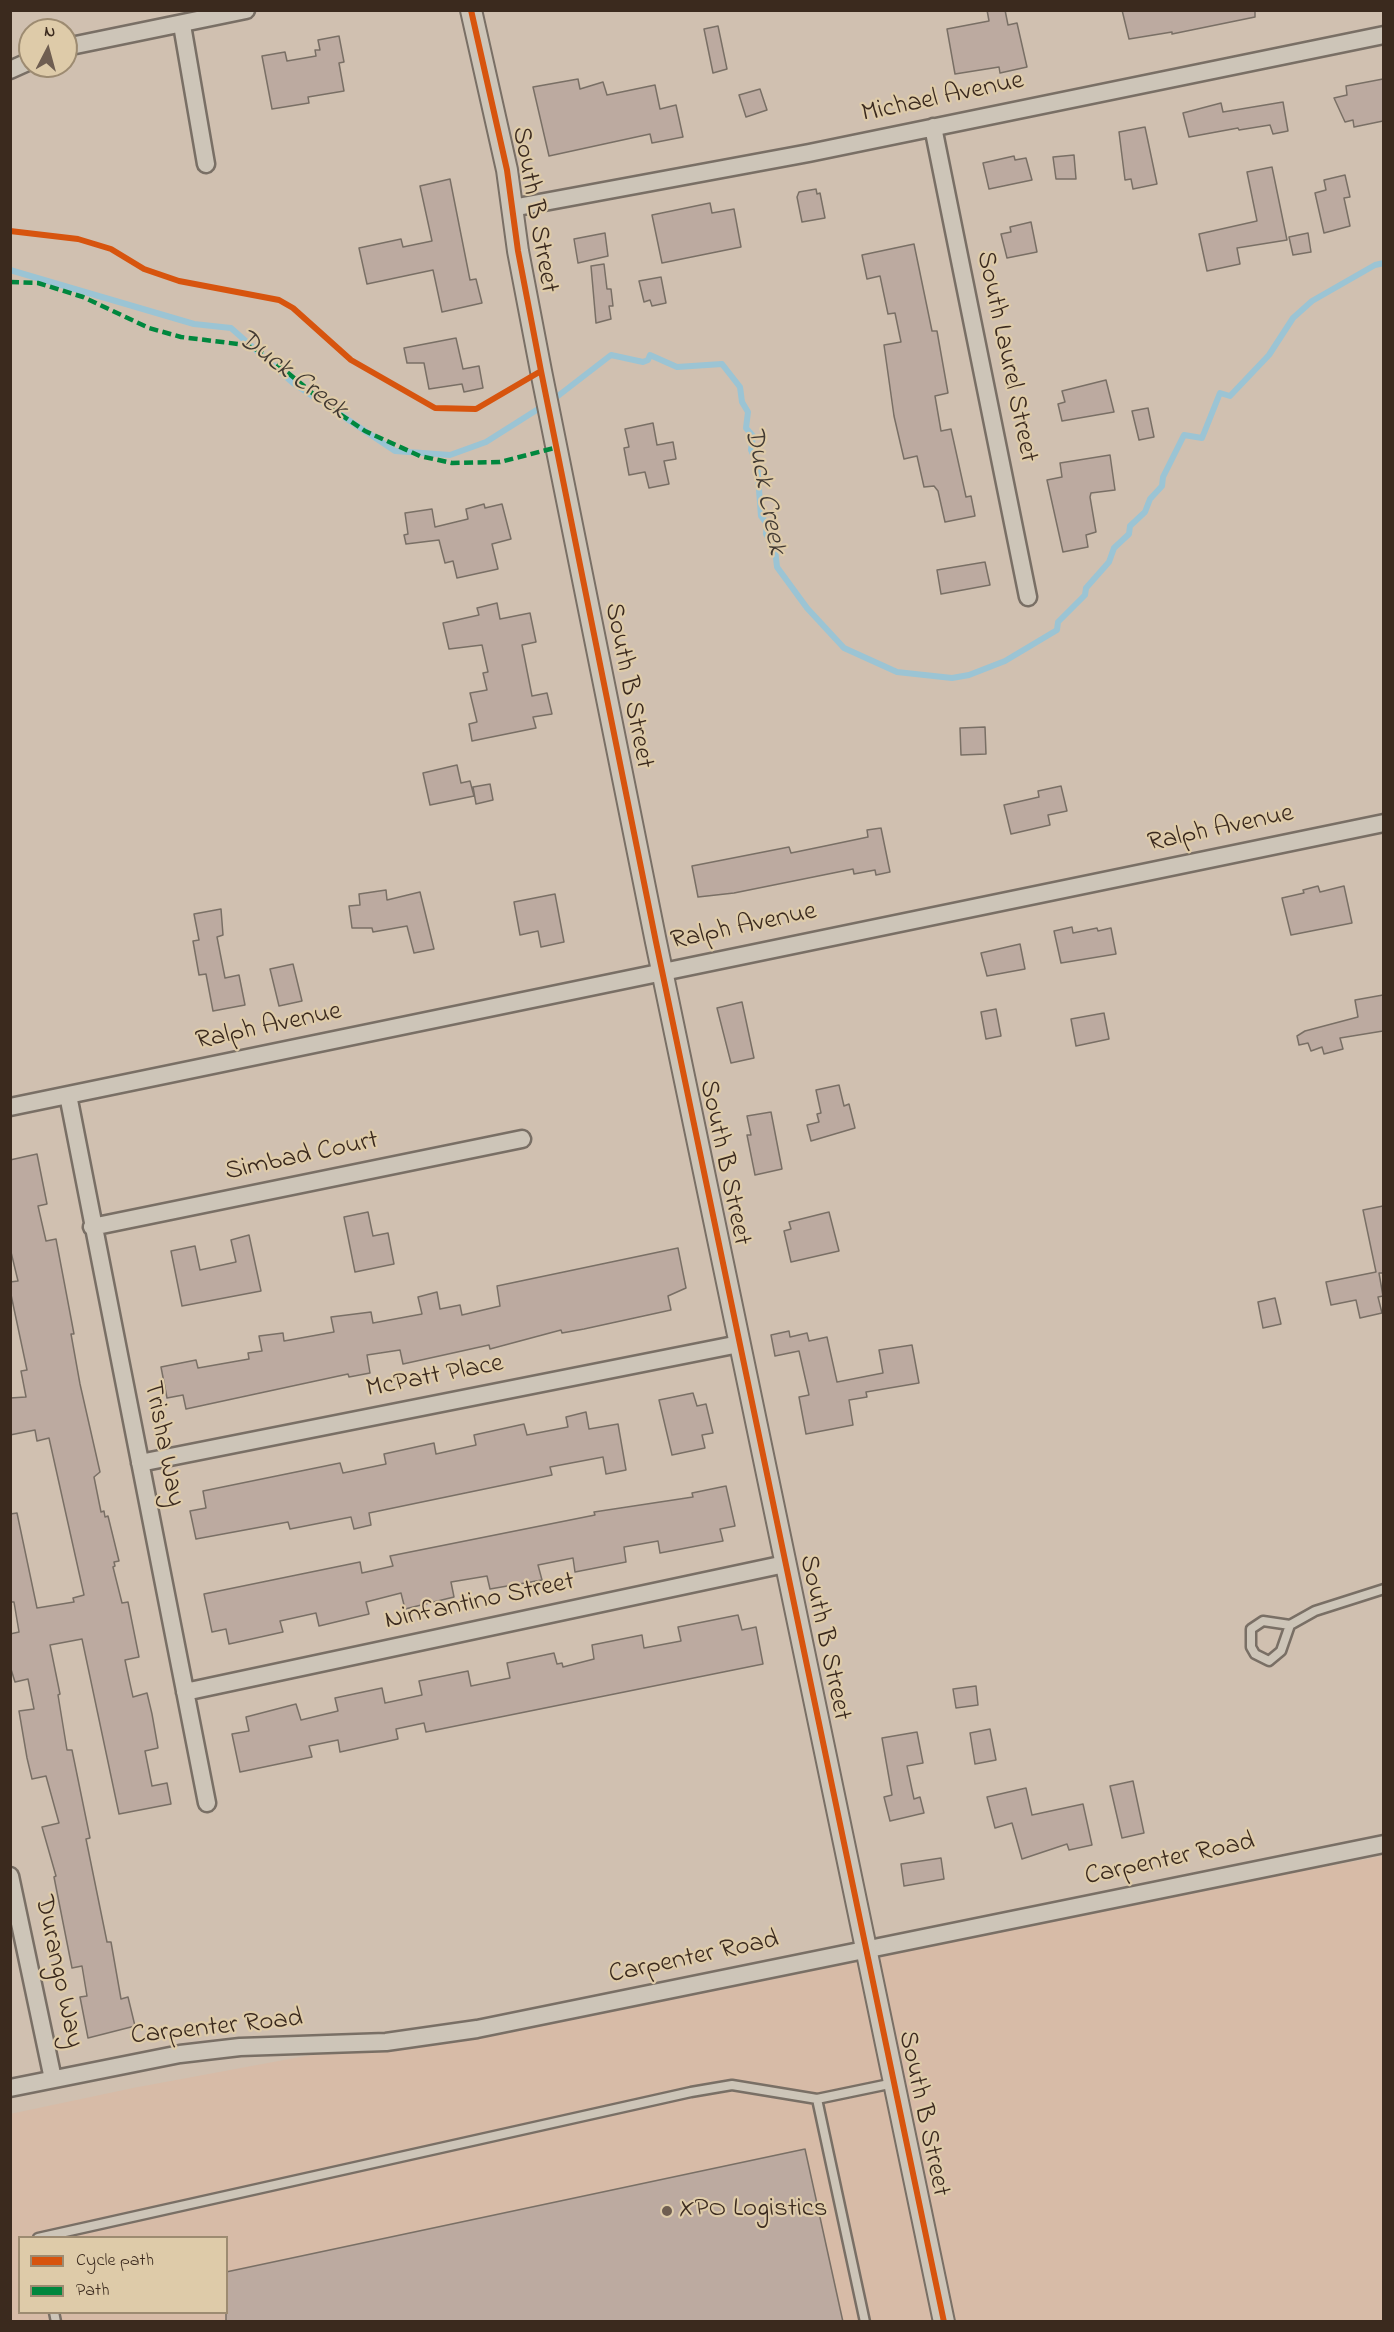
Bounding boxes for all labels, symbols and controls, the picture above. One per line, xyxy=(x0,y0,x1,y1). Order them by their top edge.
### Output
north arrow xyxy=(18,18,78,78)
text: N xyxy=(43,20,56,45)
street label: Michael Avenue xyxy=(859,66,1027,132)
street label: South B Street xyxy=(502,124,564,296)
street label: South Laurel Street xyxy=(967,248,1043,466)
water label: Duck Creek xyxy=(229,324,353,428)
water label: Duck Creek xyxy=(734,424,792,558)
street label: South B Street xyxy=(595,600,659,772)
street label: Ralph Avenue xyxy=(1145,799,1297,861)
street label: Ralph Avenue xyxy=(668,897,820,959)
street label: Ralph Avenue xyxy=(193,997,345,1059)
street label: South B Street xyxy=(690,1077,756,1249)
street label: Simbad Court xyxy=(223,1126,381,1190)
street label: McPatt Place xyxy=(364,1349,506,1407)
street label: Trisha Way xyxy=(134,1379,190,1509)
street label: South B Street xyxy=(790,1552,856,1724)
street label: Ninfantino Street xyxy=(382,1567,578,1639)
street label: Carpenter Road xyxy=(1082,1827,1258,1895)
street label: Durango Way xyxy=(25,1893,89,2051)
street label: Carpenter Road xyxy=(606,1925,782,1993)
street label: Carpenter Road xyxy=(129,2004,305,2054)
street label: South B Street xyxy=(889,2028,955,2200)
place label: XPO Logistics xyxy=(679,2195,827,2227)
marker: XPO Logistics xyxy=(660,2204,674,2218)
legend xyxy=(18,2236,228,2314)
text: Cycle path xyxy=(76,2248,154,2274)
text: Path xyxy=(76,2278,110,2304)

